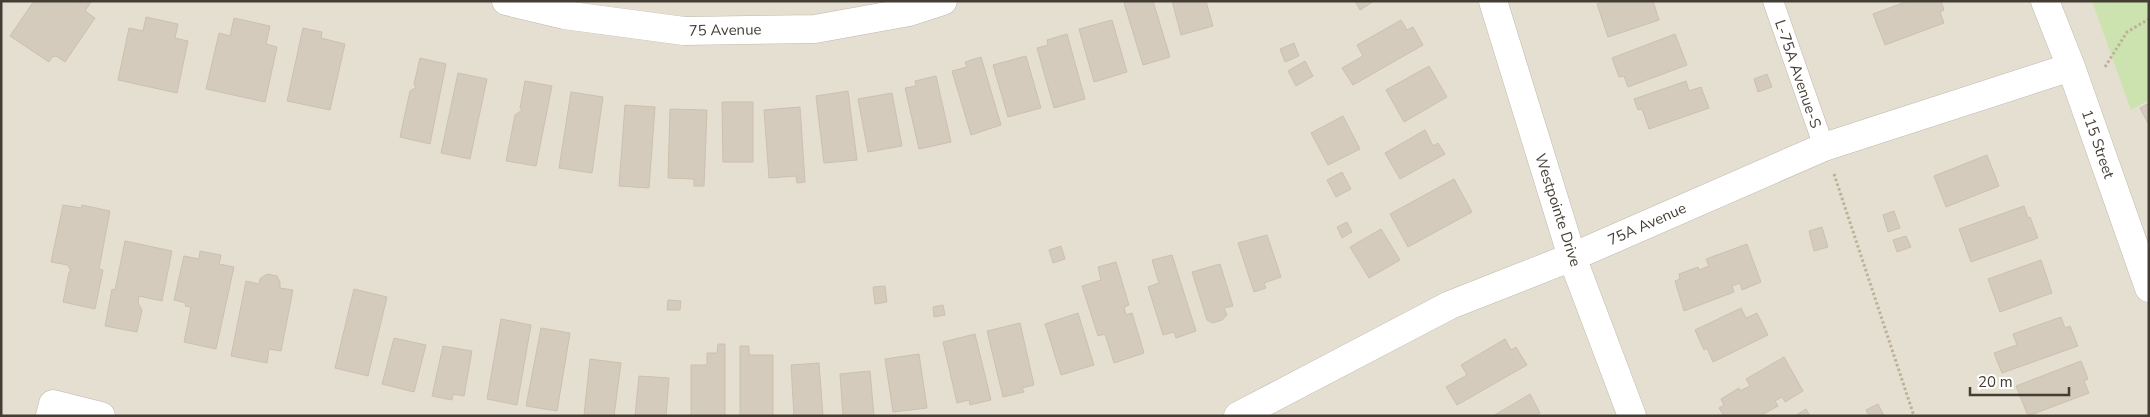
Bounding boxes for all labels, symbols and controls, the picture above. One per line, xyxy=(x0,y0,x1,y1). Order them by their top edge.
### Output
street label: L-75A Avenue-S xyxy=(1770,17,1826,131)
street label: 75 Avenue xyxy=(688,19,762,41)
street label: 115 Street xyxy=(2077,107,2119,182)
street label: Westpointe Drive xyxy=(1530,151,1586,269)
street label: 75A Avenue xyxy=(1605,198,1689,250)
scale bar xyxy=(1970,364,2069,396)
text: 20 m xyxy=(1978,372,2013,392)

